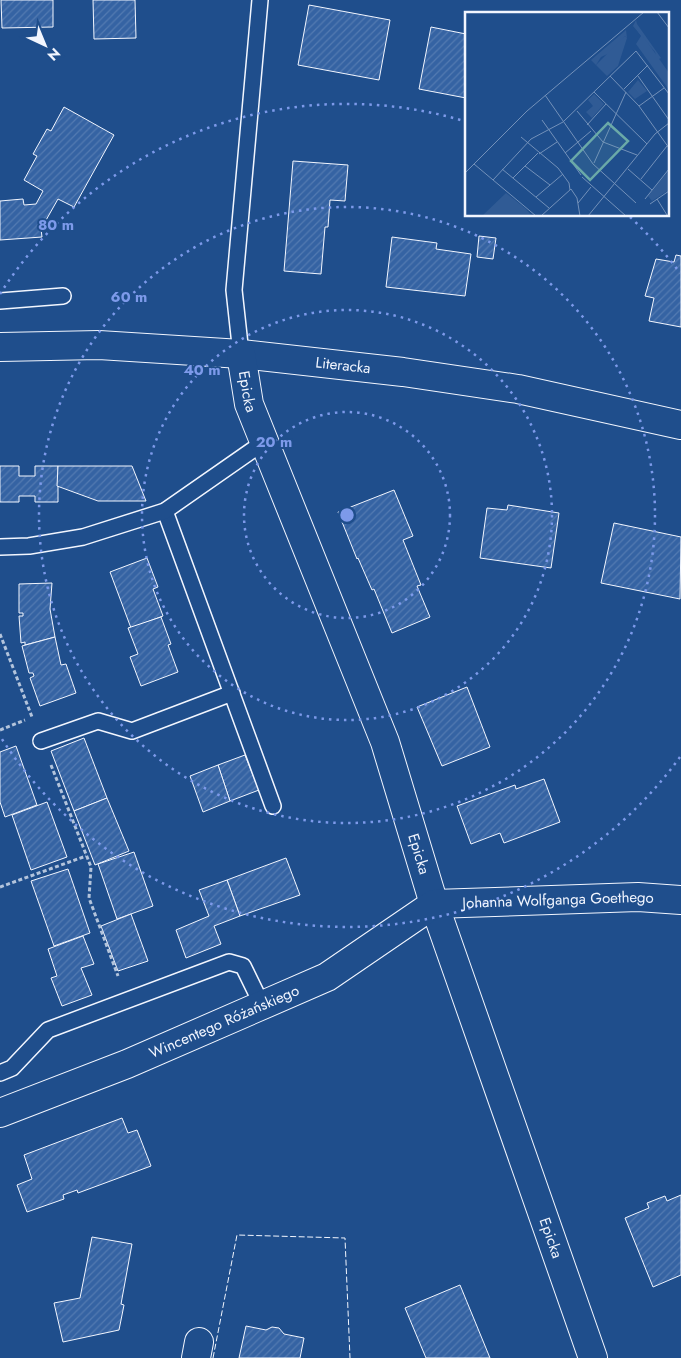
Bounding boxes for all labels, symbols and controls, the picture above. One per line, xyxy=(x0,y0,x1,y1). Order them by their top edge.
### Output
inset map xyxy=(465,12,668,216)
north arrow xyxy=(20,20,70,70)
text: N xyxy=(43,43,65,65)
text: 80 m xyxy=(38,214,74,236)
text: 60 m xyxy=(111,286,147,308)
street label: Literacka xyxy=(314,351,372,379)
text: 40 m xyxy=(183,359,221,381)
street label: Epicka xyxy=(233,369,262,416)
text: 20 m xyxy=(256,431,292,453)
centre of rings xyxy=(338,506,356,524)
street label: Epicka xyxy=(402,831,435,877)
street label: Johanna Wolfganga Goethego xyxy=(460,886,655,914)
street label: Wincentego Różańskiego xyxy=(146,979,303,1064)
street label: Epicka xyxy=(534,1215,568,1261)

